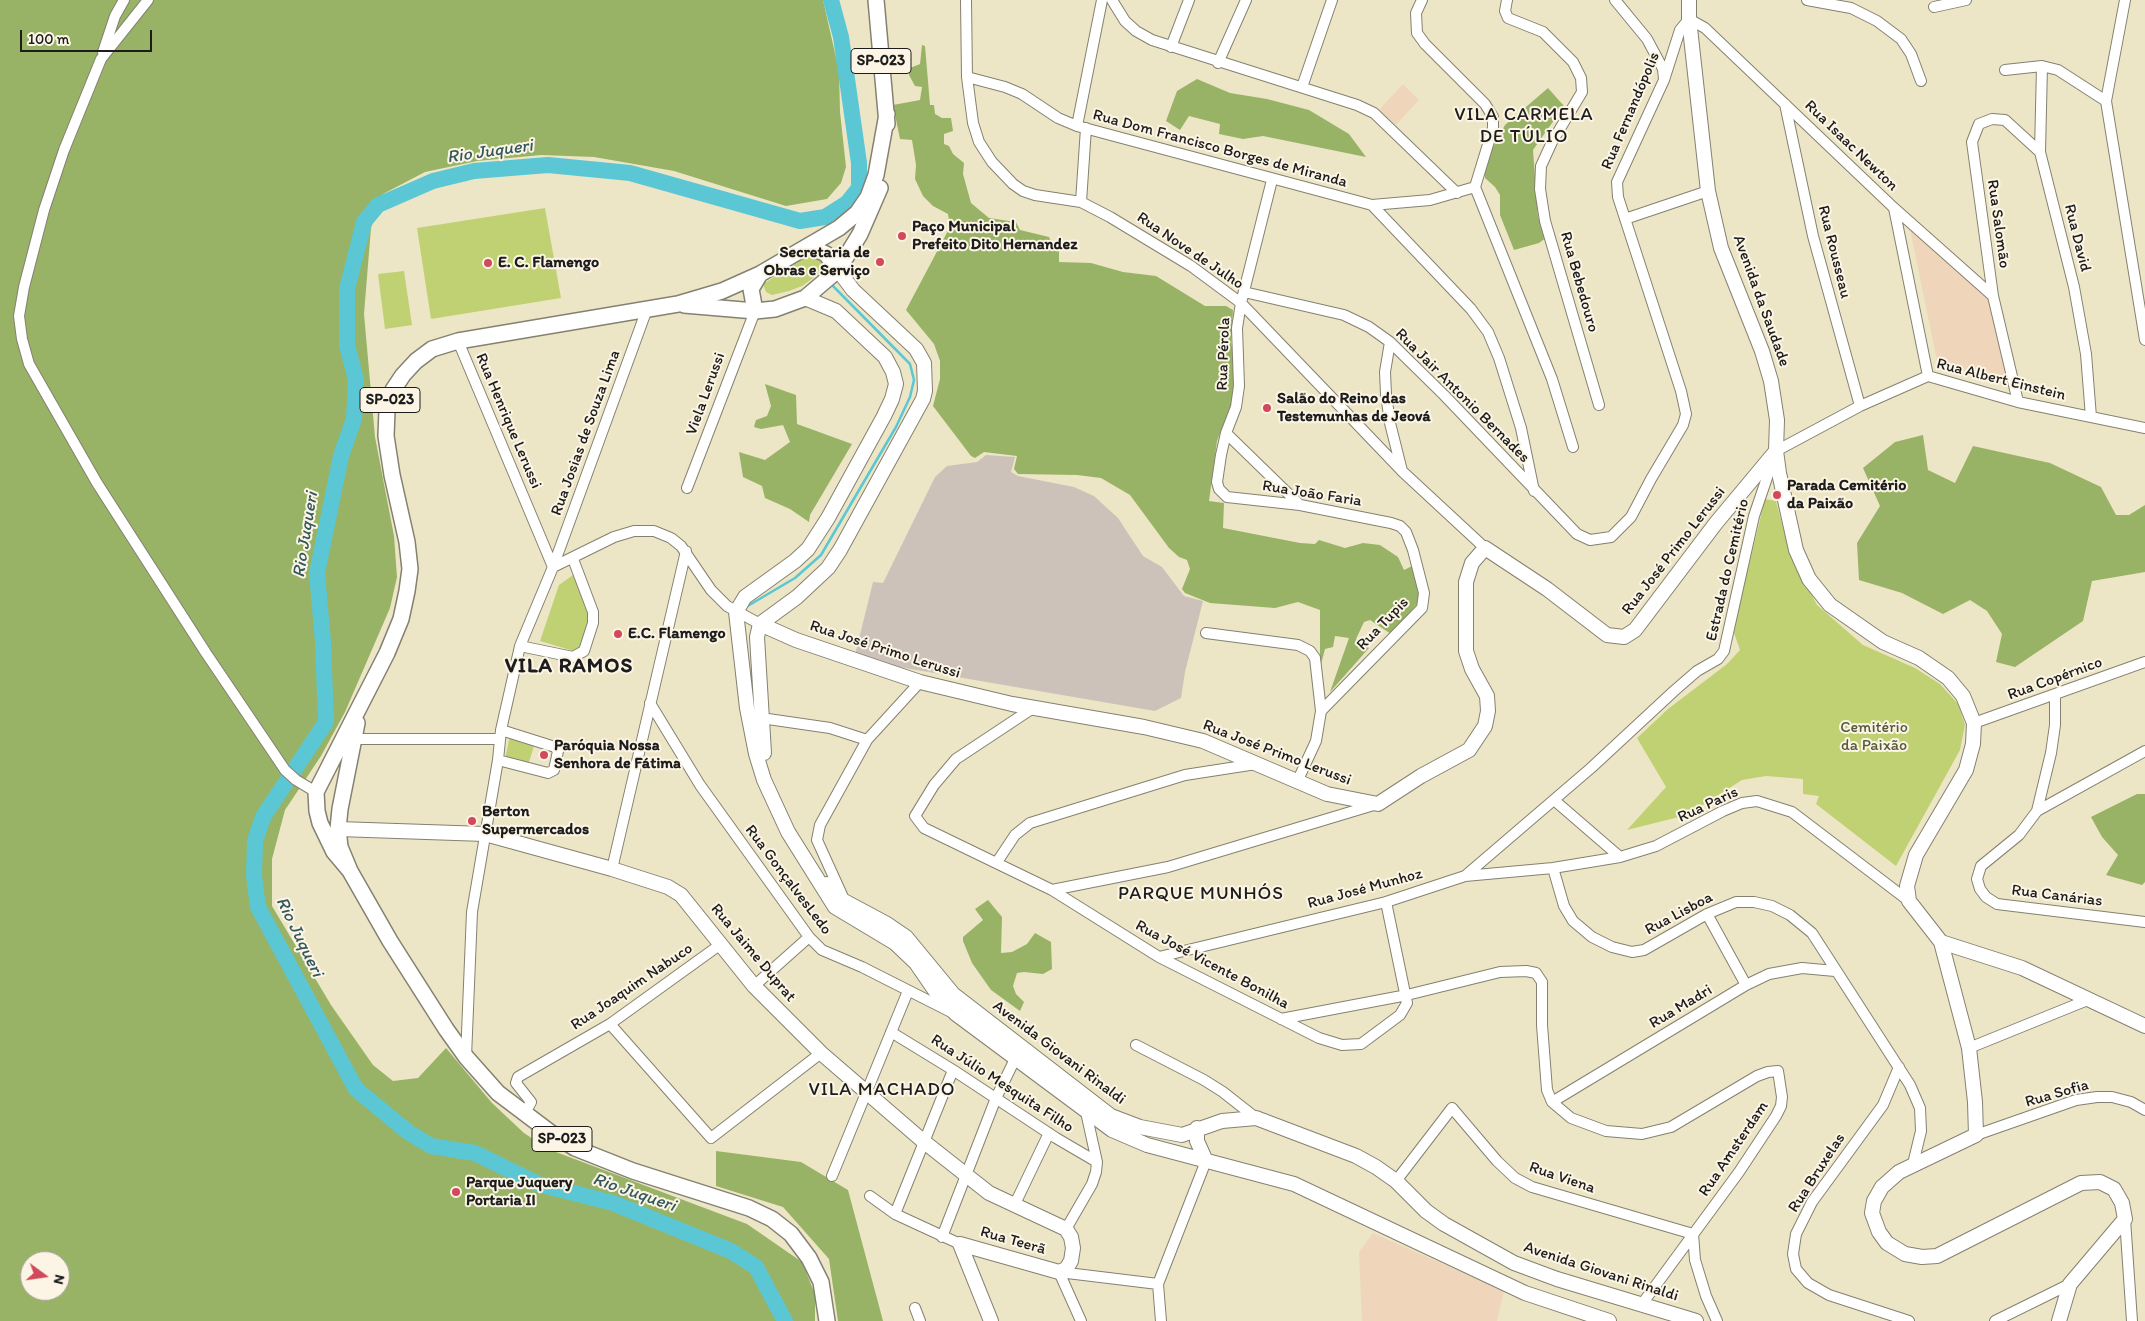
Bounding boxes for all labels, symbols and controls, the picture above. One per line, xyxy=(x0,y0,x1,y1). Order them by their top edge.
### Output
scale bar xyxy=(22,20,155,52)
text: 100 m xyxy=(28,30,69,48)
road number: SP-023 xyxy=(851,48,911,74)
street label: Rua Fernandópolis xyxy=(1598,49,1664,173)
street label: Rua Isaac Newton xyxy=(1800,96,1902,196)
district label: VILA CARMELA DE TÚLIO xyxy=(1453,104,1595,148)
street label: Rua Dom Francisco Borges de Miranda xyxy=(1091,106,1349,192)
water label: Rio Juqueri xyxy=(446,135,534,169)
street label: Rua Salomão xyxy=(1982,178,2014,270)
street label: Rua David xyxy=(2059,202,2095,274)
street label: Rua Rousseau xyxy=(1813,203,1855,301)
street label: Rua Nove de Julho xyxy=(1133,208,1247,294)
place label: Paço Municipal Prefeito Dito Hernandez xyxy=(912,217,1077,255)
street label: Rua Bebedouro xyxy=(1555,229,1603,335)
marker: Paço Municipal Prefeito Dito Hernandez xyxy=(896,230,908,242)
street label: Avenida da Saudade xyxy=(1728,233,1794,369)
place label: Secretaria de Obras e Serviço xyxy=(764,243,870,281)
place label: E. C. Flamengo xyxy=(498,253,599,273)
marker: Secretaria de Obras e Serviço xyxy=(874,256,886,268)
marker: E. C. Flamengo xyxy=(482,257,494,269)
street label: Rua Pérola xyxy=(1213,317,1235,391)
street label: Rua Jair Antonio Bernades xyxy=(1391,325,1533,467)
street label: Rua Josias de Souza Lima xyxy=(547,348,625,518)
street label: Rua Henrique Lerussi xyxy=(471,350,545,492)
street label: Viela Lerussi xyxy=(682,350,730,438)
street label: Rua Albert Einstein xyxy=(1934,355,2068,405)
road number: SP-023 xyxy=(360,388,420,412)
place label: Salão do Reino das Testemunhas de Jeová xyxy=(1277,389,1431,427)
marker: Salão do Reino das Testemunhas de Jeová xyxy=(1261,402,1273,414)
place label: Parada Cemitério da Paixão xyxy=(1787,476,1906,514)
street label: Rua João Faria xyxy=(1261,477,1363,511)
street label: Rua José Primo Lerussi xyxy=(1618,483,1730,619)
marker: Parada Cemitério da Paixão xyxy=(1771,489,1783,501)
water label: Rio Juqueri xyxy=(289,491,323,579)
street label: Estrada do Cemitério xyxy=(1702,497,1754,643)
street label: Rua Tupis xyxy=(1353,593,1413,655)
street label: Rua José Primo Lerussi xyxy=(807,617,963,683)
place label: E.C. Flamengo xyxy=(628,624,726,644)
marker: E.C. Flamengo xyxy=(612,628,624,640)
street label: Rua Copérnico xyxy=(2005,653,2105,705)
district label: VILA RAMOS xyxy=(503,654,635,680)
street label: Rua José Primo Lerussi xyxy=(1200,716,1354,790)
park label: Cemitério da Paixão xyxy=(1840,718,1908,756)
place label: Paróquia Nossa Senhora de Fátima xyxy=(554,736,681,774)
marker: Paróquia Nossa Senhora de Fátima xyxy=(538,749,550,761)
street label: Rua Paris xyxy=(1675,783,1741,827)
place label: Berton Supermercados xyxy=(482,802,589,840)
marker: Berton Supermercados xyxy=(466,815,478,827)
street label: Rua GonçalvesLedo xyxy=(740,821,836,939)
street label: Rua José Munhoz xyxy=(1305,864,1425,914)
street label: Rua Canárias xyxy=(2010,881,2104,911)
district label: PARQUE MUNHÓS xyxy=(1116,883,1286,905)
street label: Rua Lisboa xyxy=(1642,888,1716,940)
water label: Rio Juqueri xyxy=(270,893,328,981)
street label: Rua Jaime Duprat xyxy=(706,900,800,1006)
street label: Rua José Vicente Bonilha xyxy=(1132,916,1292,1014)
street label: Rua Joaquim Nabuco xyxy=(567,939,697,1035)
street label: Rua Madri xyxy=(1646,981,1716,1033)
street label: Avenida Giovani Rinaldi xyxy=(989,997,1129,1109)
street label: Rua Júlio Mesquita Filho xyxy=(927,1031,1077,1137)
street label: Rua Sofia xyxy=(2023,1076,2091,1112)
district label: VILA MACHADO xyxy=(807,1079,957,1101)
street label: Rua Amsterdam xyxy=(1695,1098,1773,1200)
road number: SP-023 xyxy=(532,1126,592,1152)
street label: Rua Bruxelas xyxy=(1784,1130,1850,1216)
street label: Rua Viena xyxy=(1527,1158,1597,1198)
water label: Rio Juqueri xyxy=(590,1169,678,1217)
place label: Parque Juquery Portaria II xyxy=(466,1173,572,1211)
marker: Parque Juquery Portaria II xyxy=(450,1186,462,1198)
street label: Rua Teerã xyxy=(978,1222,1048,1260)
street label: Avenida Giovani Rinaldi xyxy=(1521,1238,1681,1306)
north arrow xyxy=(20,1251,70,1301)
text: N xyxy=(50,1273,68,1286)

